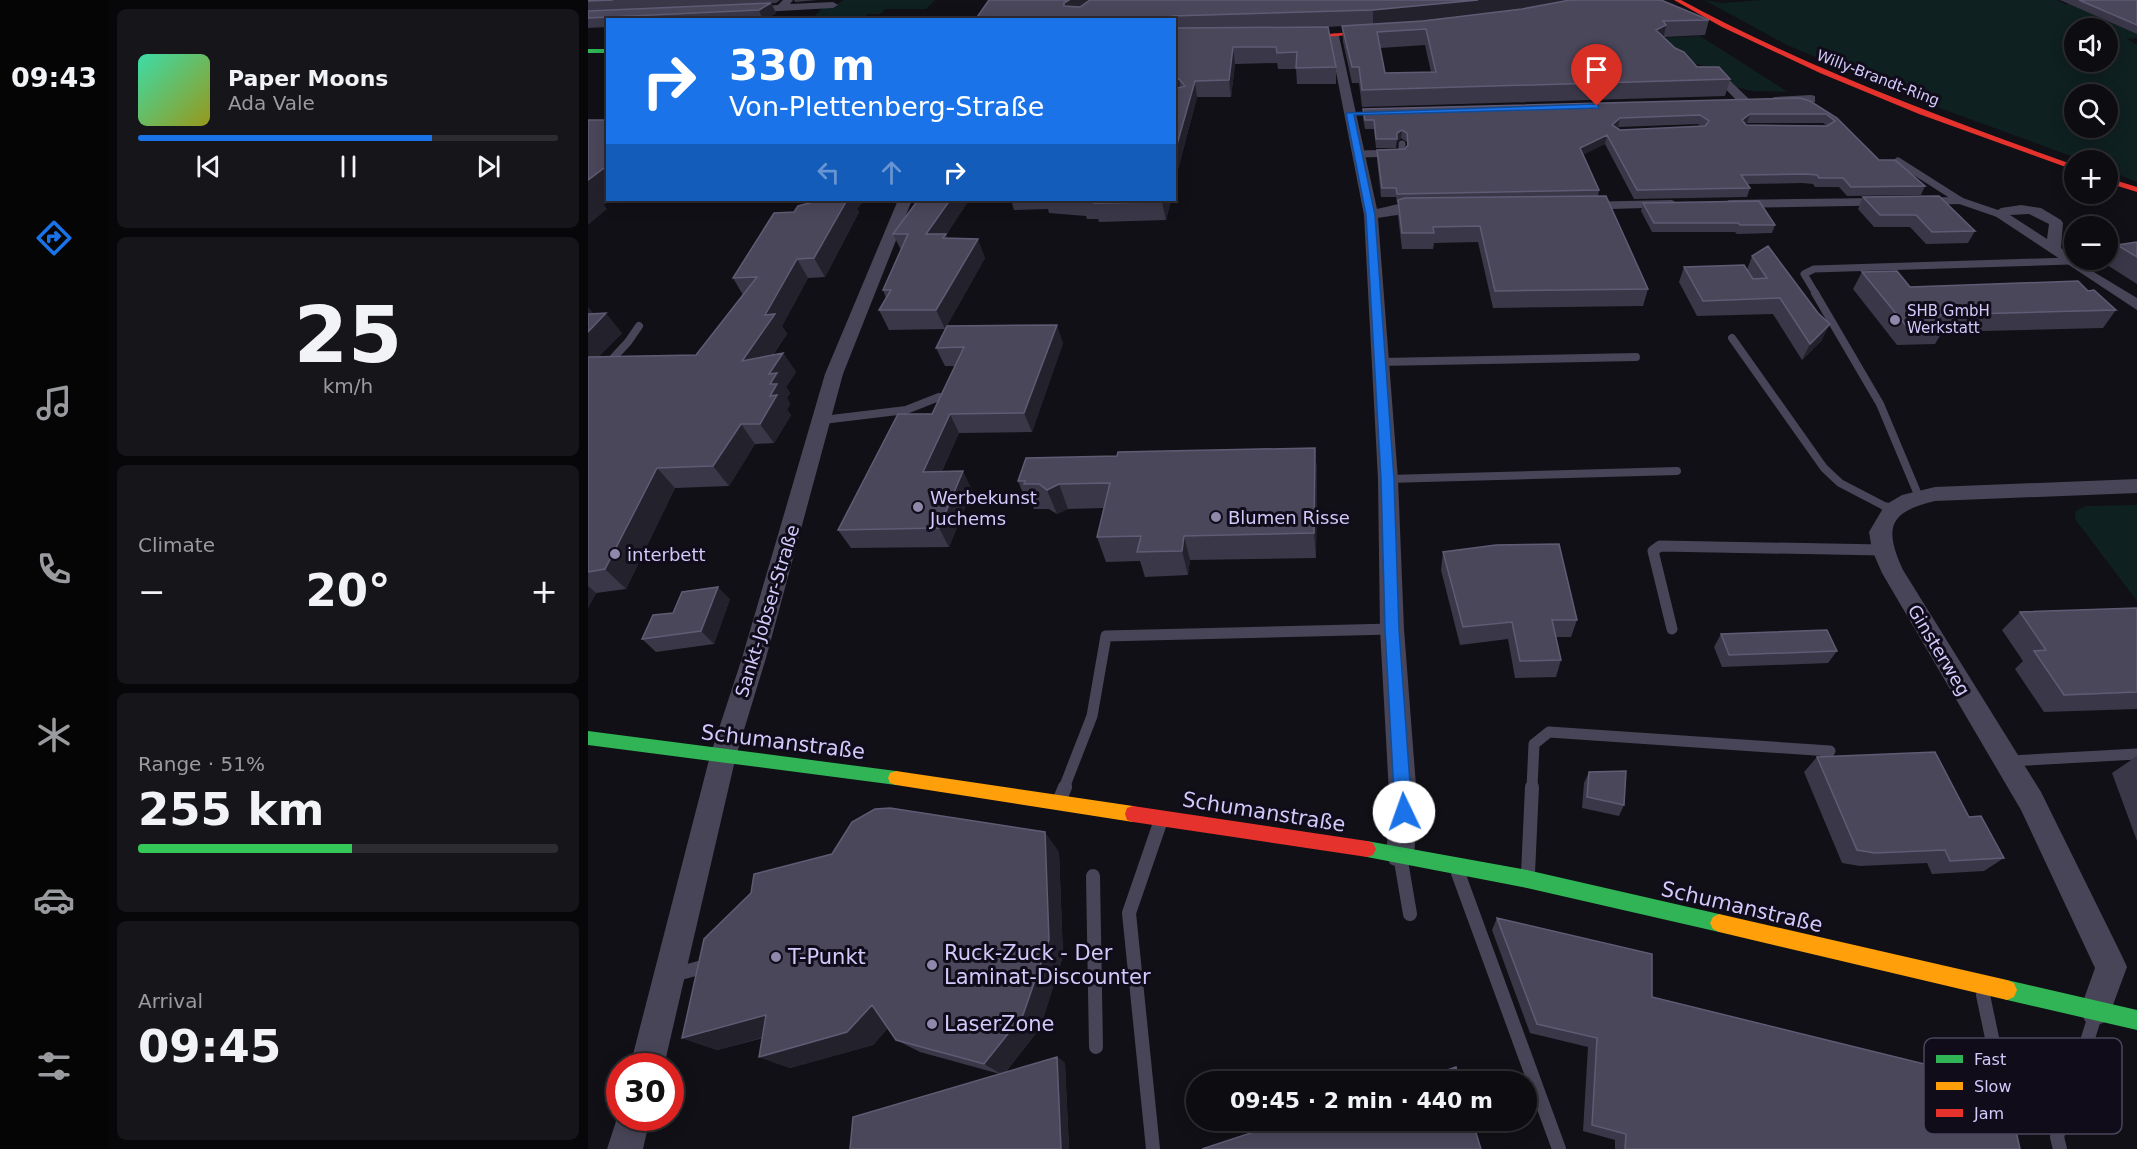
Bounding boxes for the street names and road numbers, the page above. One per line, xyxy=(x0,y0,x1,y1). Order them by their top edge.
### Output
street label: Willy-Brandt-Ring xyxy=(1814,46,1942,110)
street label: Sankt-Jobser-Straße xyxy=(731,522,803,700)
street label: Ginsterweg xyxy=(1904,601,1974,699)
street label: Schumanstraße xyxy=(700,720,866,764)
street label: Schumanstraße xyxy=(1181,787,1347,837)
street label: Schumanstraße xyxy=(1659,877,1825,937)

